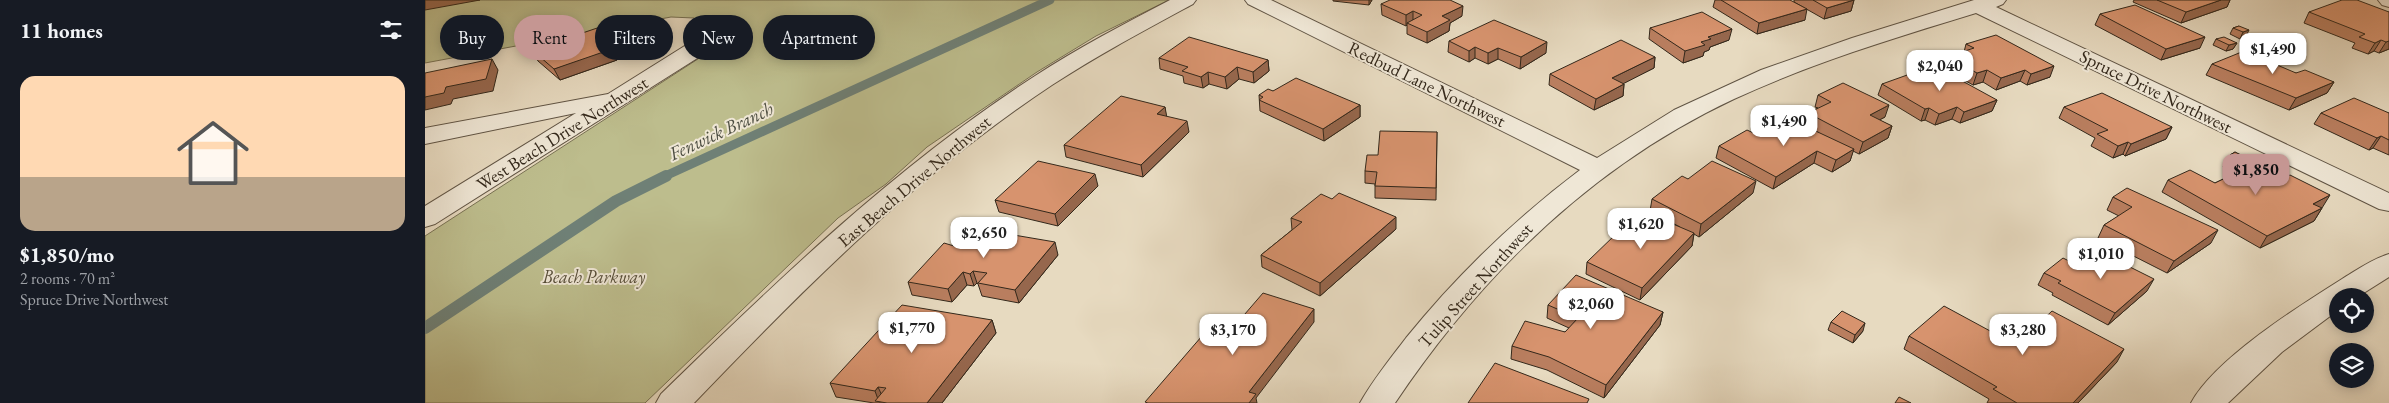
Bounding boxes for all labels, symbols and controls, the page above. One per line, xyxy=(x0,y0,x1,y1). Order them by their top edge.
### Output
chip: Buy xyxy=(440,15,504,60)
chip: Rent xyxy=(514,15,585,60)
chip: Filters xyxy=(595,15,673,60)
chip: New xyxy=(683,15,753,60)
chip: Apartment xyxy=(763,15,875,60)
icon: filters xyxy=(377,16,405,44)
text: 11 homes xyxy=(20,17,103,44)
pin: $1,490 xyxy=(2232,32,2314,75)
street label: Redbud Lane Northwest xyxy=(1345,36,1510,132)
text: $1,490 xyxy=(2250,38,2296,59)
street label: Spruce Drive Northwest xyxy=(2076,44,2236,138)
pin: $2,040 xyxy=(1899,49,1981,92)
text: $2,040 xyxy=(1917,55,1963,76)
street label: West Beach Drive Northwest xyxy=(472,71,652,195)
water label: Fenwick Branch xyxy=(664,96,777,166)
pin: $1,490 xyxy=(1743,104,1825,147)
icon: home xyxy=(168,108,258,198)
street label: East Beach Drive Northwest xyxy=(833,110,996,252)
text: $1,490 xyxy=(1761,110,1807,131)
pin: $1,850 xyxy=(2215,154,2297,196)
text: $1,850 xyxy=(2233,159,2279,180)
pin: $1,620 xyxy=(1600,208,1682,250)
text: $1,620 xyxy=(1618,213,1664,234)
pin: $2,650 xyxy=(943,216,1025,259)
street label: Tulip Street Northwest xyxy=(1413,217,1537,352)
text: $2,650 xyxy=(961,222,1007,243)
pin: $1,010 xyxy=(2060,238,2142,280)
text: $1,850/mo xyxy=(20,241,114,268)
text: $1,010 xyxy=(2078,243,2124,264)
park label: Beach Parkway xyxy=(542,265,646,289)
text: 2 rooms · 70 m² xyxy=(20,268,115,289)
pin: $2,060 xyxy=(1550,288,1632,330)
map controls xyxy=(2329,288,2374,388)
button: locate xyxy=(2329,288,2374,333)
text: Spruce Drive Northwest xyxy=(20,289,168,310)
text: $2,060 xyxy=(1568,293,1614,314)
pin: $1,770 xyxy=(871,312,953,354)
pin: $3,170 xyxy=(1192,314,1274,356)
pin: $3,280 xyxy=(1982,314,2064,356)
text: $1,770 xyxy=(889,317,935,338)
text: $3,170 xyxy=(1210,319,1256,340)
text: $3,280 xyxy=(2000,319,2046,340)
button: layers xyxy=(2329,343,2374,388)

